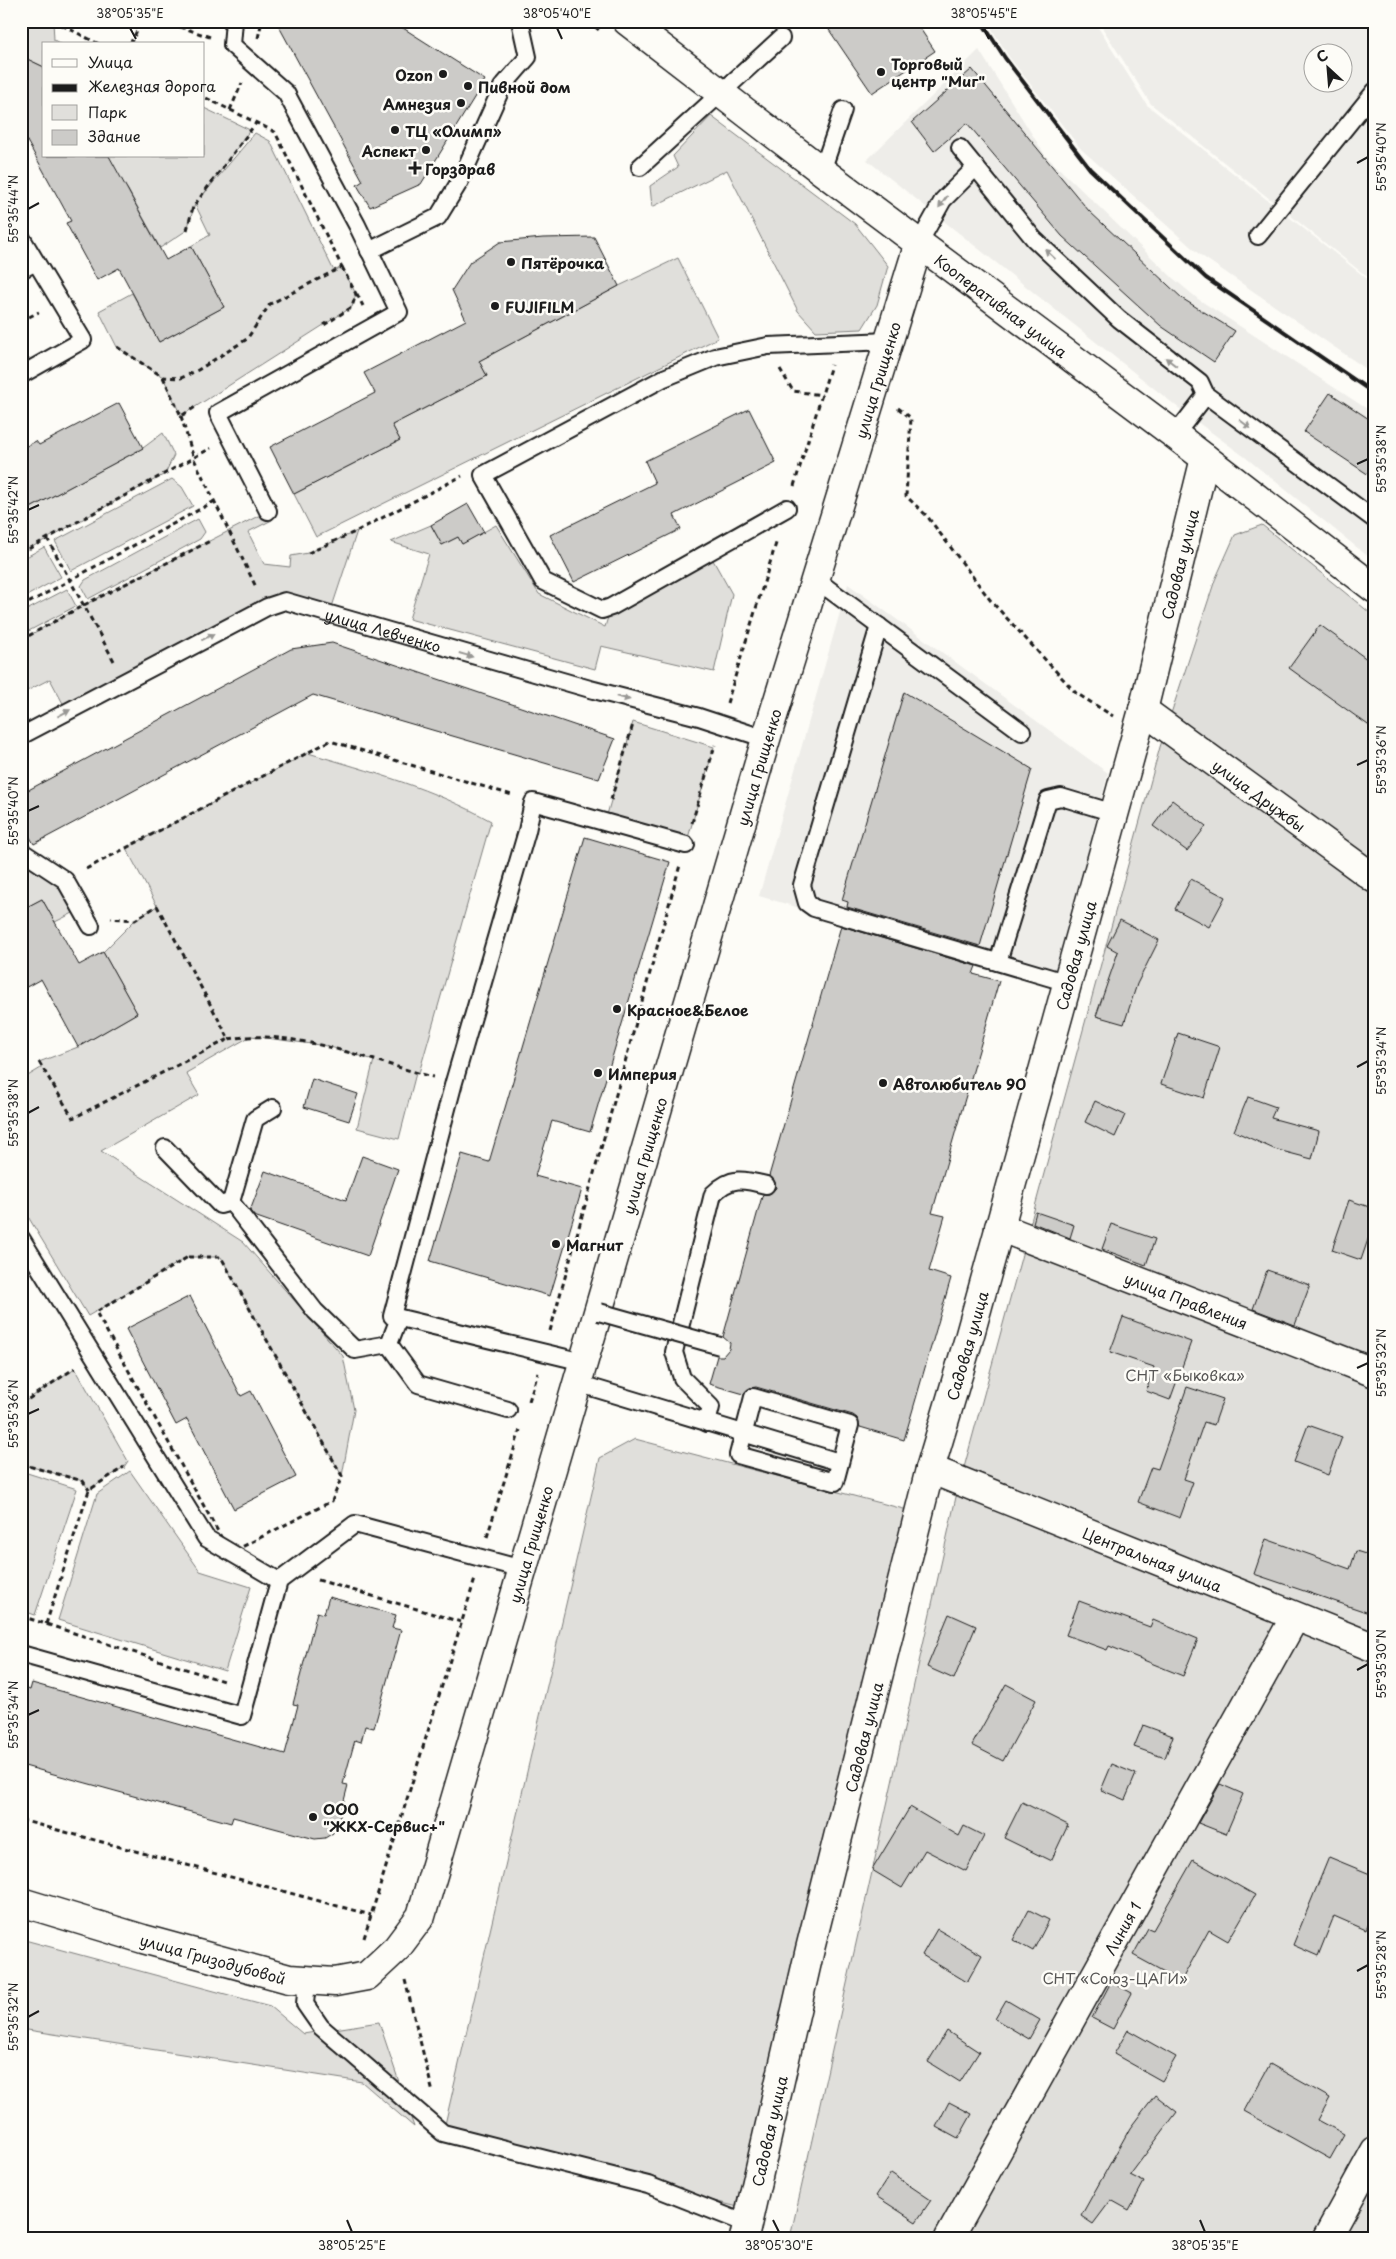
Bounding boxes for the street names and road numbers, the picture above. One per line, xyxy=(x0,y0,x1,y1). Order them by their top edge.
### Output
street label: Кооперативная улица xyxy=(930,248,1073,363)
street label: улица Грищенко xyxy=(848,319,906,441)
street label: Садовая улица xyxy=(1154,506,1204,622)
street label: улица Левченко xyxy=(323,602,444,657)
street label: улица Грищенко xyxy=(730,706,786,828)
street label: улица Дружбы xyxy=(1208,753,1311,837)
street label: Садовая улица xyxy=(1049,897,1101,1013)
street label: улица Грищенко xyxy=(616,1094,672,1217)
street label: улица Правления xyxy=(1121,1265,1251,1334)
street label: Садовая улица xyxy=(940,1288,993,1403)
street label: улица Грищенко xyxy=(502,1483,558,1606)
street label: Центральная улица xyxy=(1080,1520,1226,1597)
street label: Садовая улица xyxy=(838,1679,888,1795)
street label: Линия 1 xyxy=(1098,1897,1146,1959)
street label: улица Гризодубовой xyxy=(137,1927,288,1989)
street label: Садовая улица xyxy=(745,2073,792,2188)

